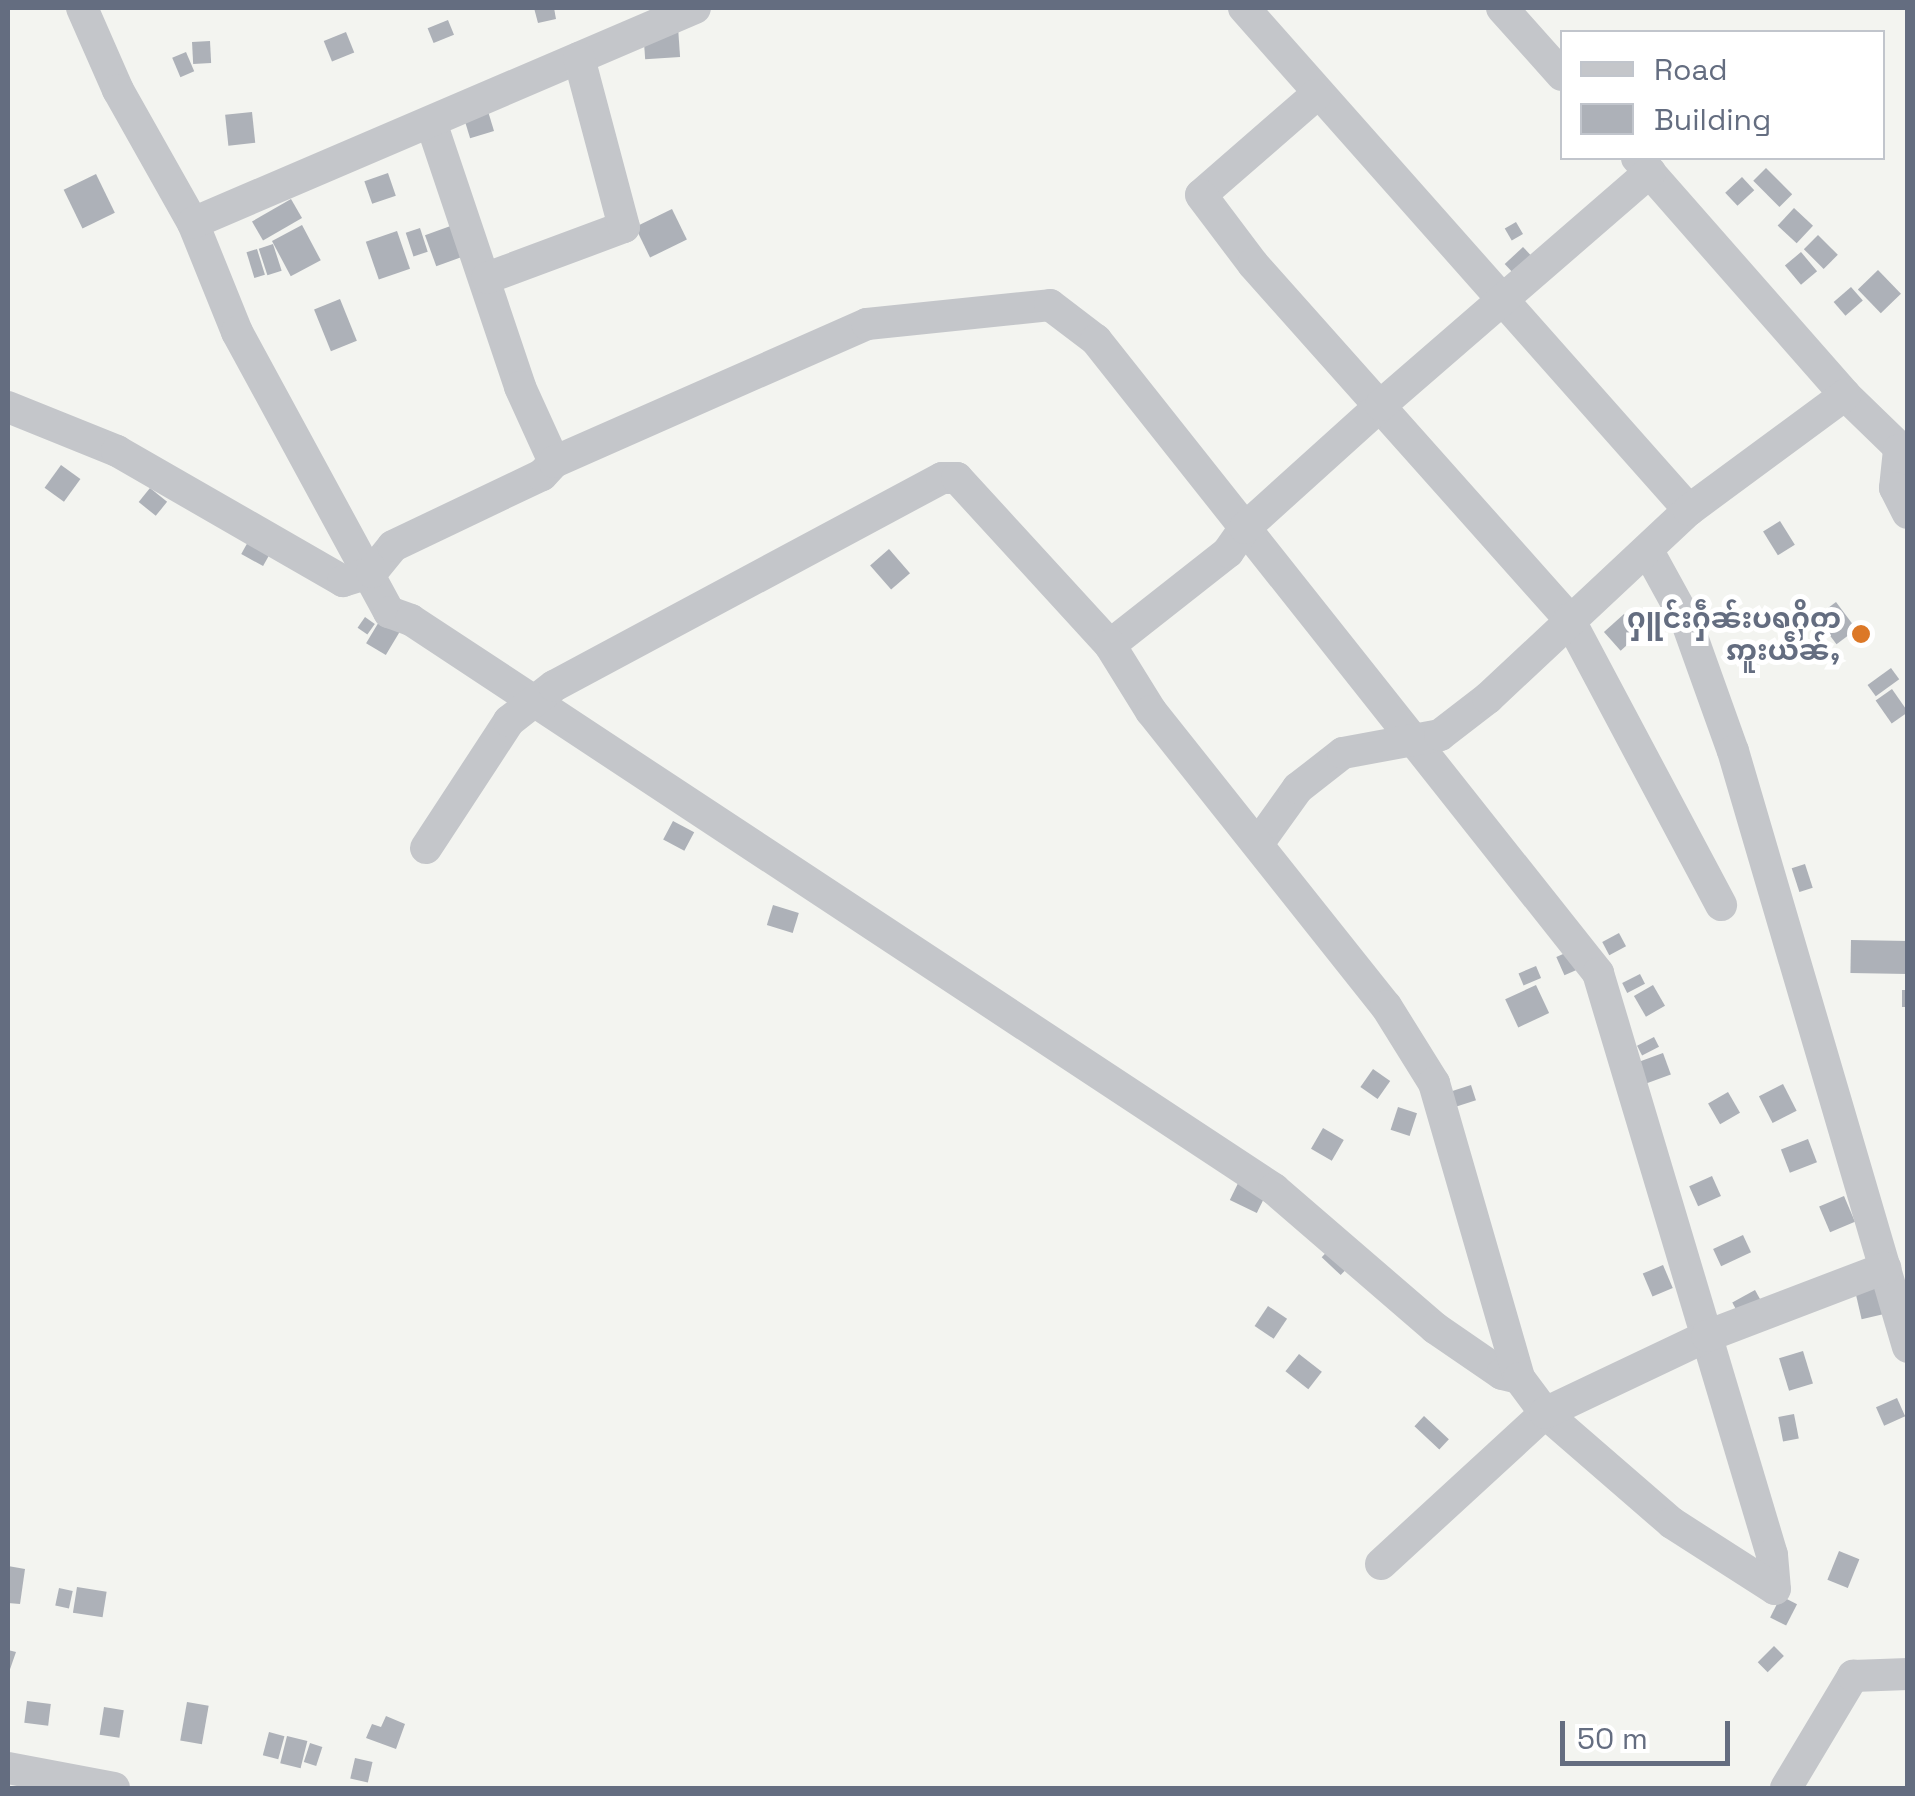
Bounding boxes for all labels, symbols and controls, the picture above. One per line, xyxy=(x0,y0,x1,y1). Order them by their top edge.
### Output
legend xyxy=(1560,30,1885,160)
text: Road xyxy=(1654,50,1728,89)
text: Building xyxy=(1654,100,1771,139)
place label: ႁူင်းႁဵၼ်းပရႁိတ ဢူးယဵၼ်ႇ xyxy=(1627,601,1841,667)
marker: ႁူင်းႁဵၼ်းပရႁိတ ဢူးယဵၼ်ႇ xyxy=(1850,623,1872,645)
scale bar xyxy=(1565,1701,1735,1763)
text: 50 m xyxy=(1577,1719,1648,1758)

